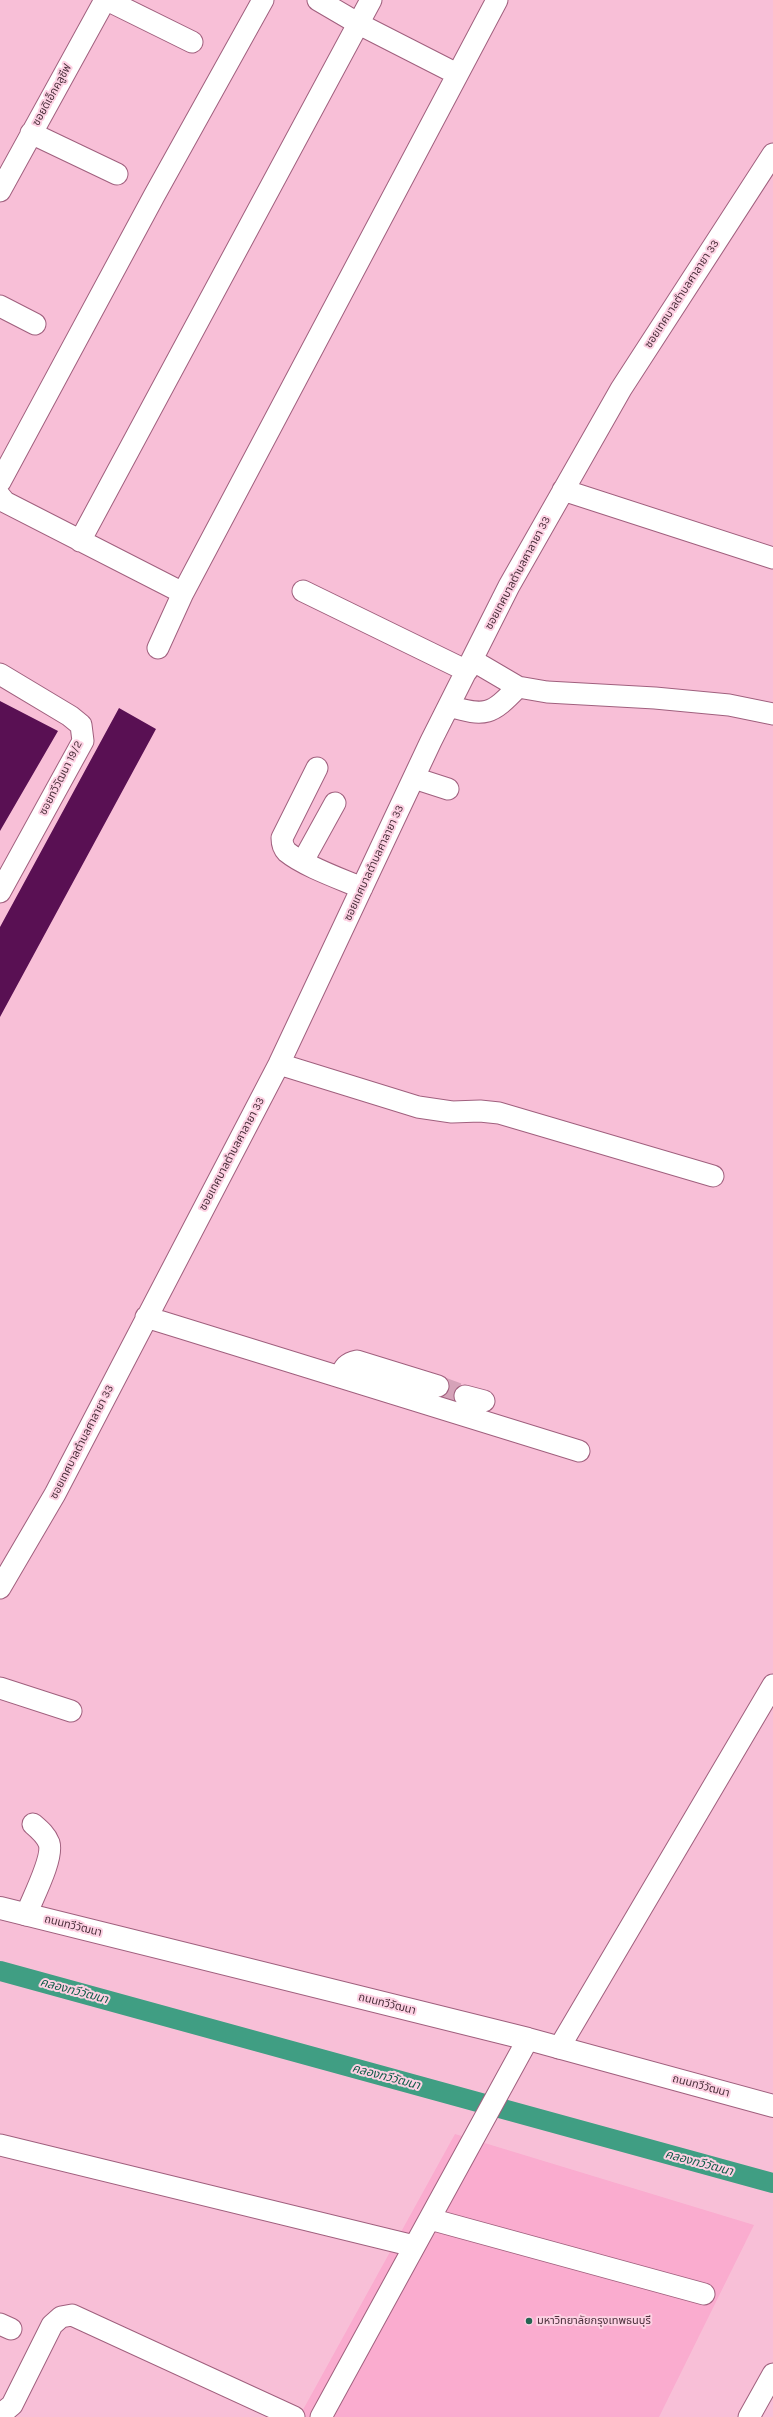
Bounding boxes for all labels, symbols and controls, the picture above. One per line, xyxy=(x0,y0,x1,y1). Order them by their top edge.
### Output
street label: ซอยดิเอ็กคลูซีฟ xyxy=(30,62,74,128)
street label: ซอยเทศบาลตำบลศาลายา 33 xyxy=(642,237,722,351)
street label: ซอยเทศบาลตำบลศาลายา 33 xyxy=(483,514,553,632)
street label: ซอยทวีวัฒนา 19/2 xyxy=(37,739,85,817)
street label: ซอยเทศบาลตำบลศาลายา 33 xyxy=(341,803,407,923)
street label: ซอยเทศบาลตำบลศาลายา 33 xyxy=(197,1095,267,1213)
street label: ซอยเทศบาลตำบลศาลายา 33 xyxy=(47,1383,117,1501)
street label: ถนนทวีวัฒนา xyxy=(43,1912,103,1940)
water label: คลองทวีวัฒนา xyxy=(38,1975,110,2007)
street label: ถนนทวีวัฒนา xyxy=(357,1990,417,2018)
water label: คลองทวีวัฒนา xyxy=(350,2061,422,2093)
street label: ถนนทวีวัฒนา xyxy=(671,2072,731,2100)
water label: คลองทวีวัฒนา xyxy=(663,2147,735,2179)
place label: มหาวิทยาลัยกรุงเทพธนบุรี xyxy=(537,2314,651,2328)
marker: มหาวิทยาลัยกรุงเทพธนบุรี xyxy=(524,2316,534,2326)

